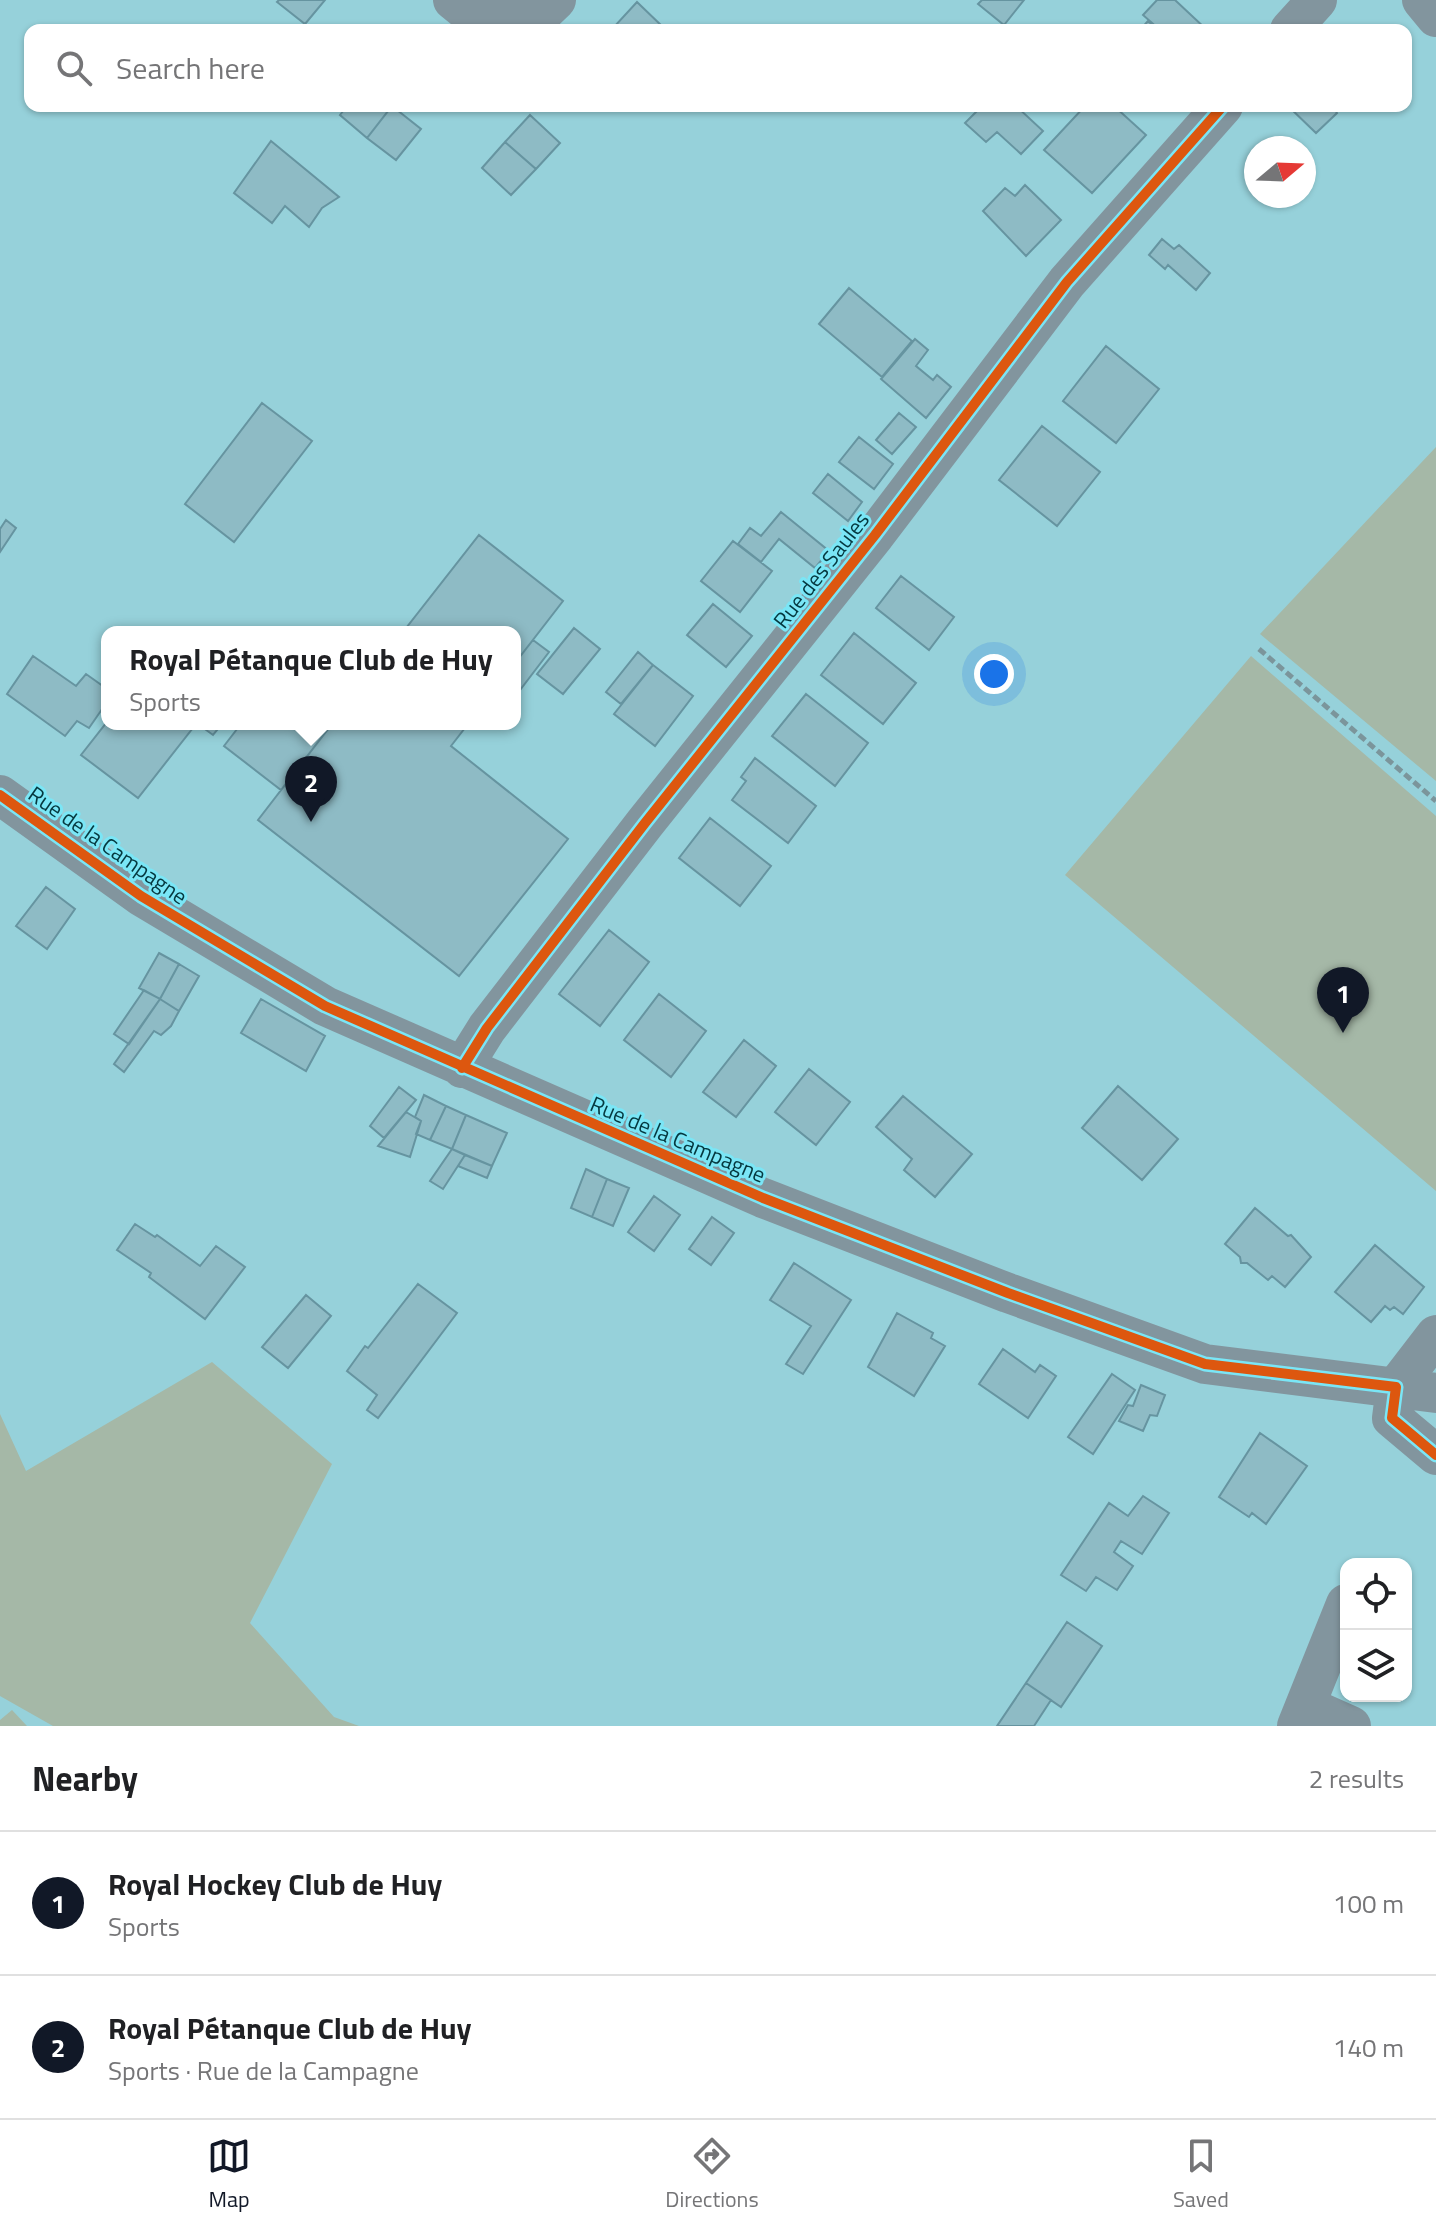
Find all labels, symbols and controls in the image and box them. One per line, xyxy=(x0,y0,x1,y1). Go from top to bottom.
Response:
search box xyxy=(24,24,1412,112)
text: Search here xyxy=(116,45,265,91)
icon: search xyxy=(52,46,96,90)
north arrow xyxy=(1244,136,1316,208)
street label: Rue des Saules xyxy=(765,504,877,636)
popup xyxy=(101,626,521,730)
text: Royal Pétanque Club de Huy xyxy=(129,636,493,682)
your location xyxy=(974,654,1014,694)
text: Sports xyxy=(129,682,201,721)
pin: 2 xyxy=(285,756,337,822)
street label: Rue de la Campagne xyxy=(21,777,195,913)
pin: 1 xyxy=(1317,967,1369,1033)
street label: Rue de la Campagne xyxy=(585,1087,771,1191)
map controls xyxy=(1340,1558,1412,1702)
button: locate xyxy=(1340,1558,1412,1630)
button: layers xyxy=(1340,1630,1412,1702)
text: Nearby xyxy=(32,1752,138,1804)
text: 2 results xyxy=(1309,1759,1404,1798)
text: Royal Hockey Club de Huy xyxy=(108,1861,442,1907)
text: 1 xyxy=(51,1884,65,1923)
text: 100 m xyxy=(1333,1884,1404,1923)
text: Sports xyxy=(108,1907,180,1946)
text: Royal Pétanque Club de Huy xyxy=(108,2005,472,2051)
text: 2 xyxy=(51,2028,65,2067)
text: 140 m xyxy=(1333,2028,1404,2067)
text: Sports · Rue de la Campagne xyxy=(108,2051,419,2090)
tab: Map xyxy=(207,2134,251,2216)
tab: Directions xyxy=(665,2134,759,2216)
tab: Saved xyxy=(1173,2134,1229,2216)

